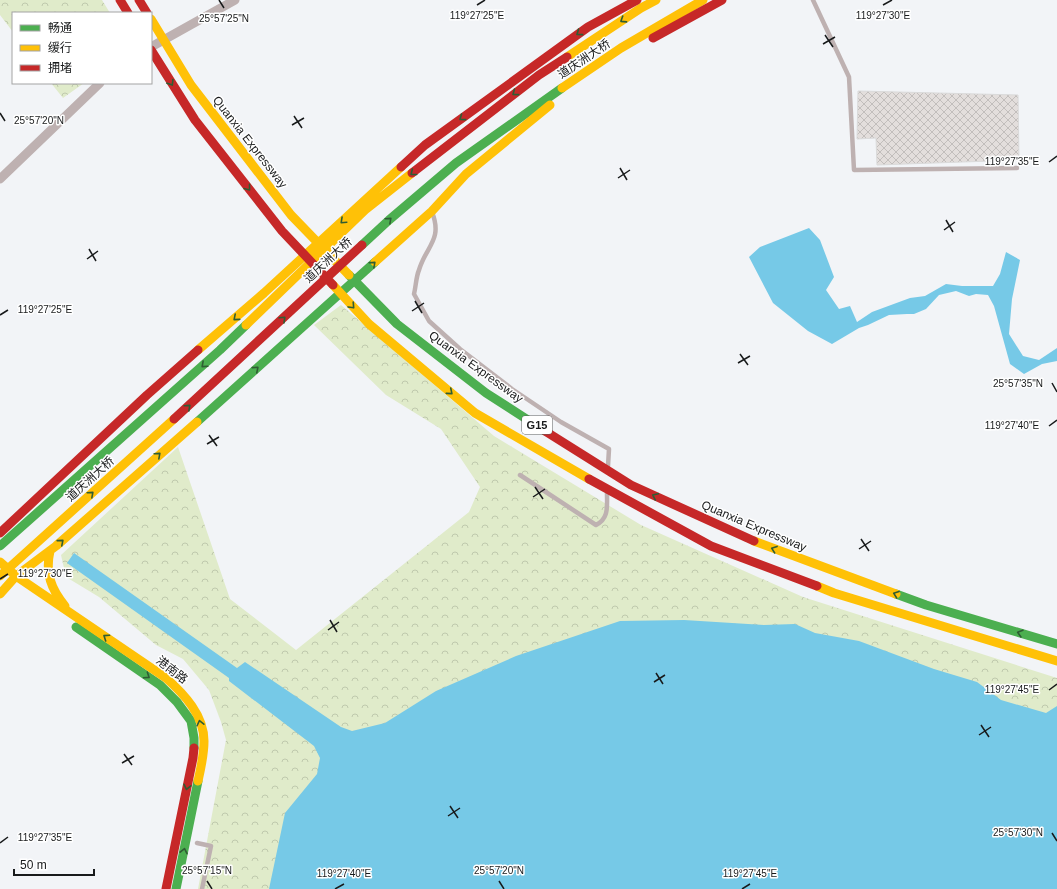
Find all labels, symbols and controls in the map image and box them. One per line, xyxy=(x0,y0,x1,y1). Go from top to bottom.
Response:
text: 119°27'25"E xyxy=(450,10,504,21)
text: 119°27'30"E xyxy=(856,10,910,21)
legend xyxy=(12,12,152,84)
text: 25°57'25"N xyxy=(199,13,249,24)
one-way arrow xyxy=(620,15,627,23)
text: 畅通 xyxy=(48,21,72,35)
one-way arrow xyxy=(576,29,583,36)
street label: 道庆洲大桥 xyxy=(555,36,613,82)
text: 缓行 xyxy=(48,41,72,55)
text: 拥堵 xyxy=(48,61,72,75)
one-way arrow xyxy=(167,79,174,86)
one-way arrow xyxy=(513,88,520,95)
street label: Quanxia Expressway xyxy=(210,93,290,191)
one-way arrow xyxy=(459,113,466,121)
text: 25°57'20"N xyxy=(14,115,64,126)
text: 119°27'35"E xyxy=(985,156,1039,167)
one-way arrow xyxy=(410,168,417,175)
one-way arrow xyxy=(243,183,250,190)
one-way arrow xyxy=(340,216,347,223)
one-way arrow xyxy=(384,218,391,225)
street label: 道庆洲大桥 xyxy=(301,234,355,286)
one-way arrow xyxy=(369,261,376,268)
one-way arrow xyxy=(348,301,355,309)
text: 119°27'25"E xyxy=(18,304,72,315)
one-way arrow xyxy=(233,313,241,320)
one-way arrow xyxy=(279,316,286,323)
street label: Quanxia Expressway xyxy=(426,328,526,406)
one-way arrow xyxy=(201,360,209,367)
one-way arrow xyxy=(251,367,258,374)
text: 25°57'35"N xyxy=(993,378,1043,389)
one-way arrow xyxy=(445,387,453,394)
one-way arrow xyxy=(183,404,191,411)
road number: G15 xyxy=(522,416,552,434)
text: 119°27'40"E xyxy=(985,420,1039,431)
one-way arrow xyxy=(154,453,161,460)
street label: 道庆洲大桥 xyxy=(63,454,117,504)
one-way arrow xyxy=(86,491,94,498)
one-way arrow xyxy=(652,493,659,501)
street label: Quanxia Expressway xyxy=(699,498,809,554)
one-way arrow xyxy=(57,539,64,546)
one-way arrow xyxy=(770,545,777,553)
text: 119°27'30"E xyxy=(18,568,72,579)
one-way arrow xyxy=(892,591,899,599)
one-way arrow xyxy=(1016,629,1023,638)
one-way arrow xyxy=(103,634,110,642)
street label: 港南路 xyxy=(154,653,190,687)
one-way arrow xyxy=(143,671,150,679)
text: 119°27'45"E xyxy=(985,684,1039,695)
one-way arrow xyxy=(196,720,204,726)
one-way arrow xyxy=(183,783,191,790)
text: 25°57'30"N xyxy=(993,827,1043,838)
text: 119°27'35"E xyxy=(18,832,72,843)
one-way arrow xyxy=(179,848,187,854)
scale bar xyxy=(14,851,94,877)
text: 50 m xyxy=(20,858,47,872)
text: 25°57'15"N xyxy=(182,865,232,876)
text: 25°57'20"N xyxy=(474,865,524,876)
text: 119°27'40"E xyxy=(317,868,371,879)
text: 119°27'45"E xyxy=(723,868,777,879)

